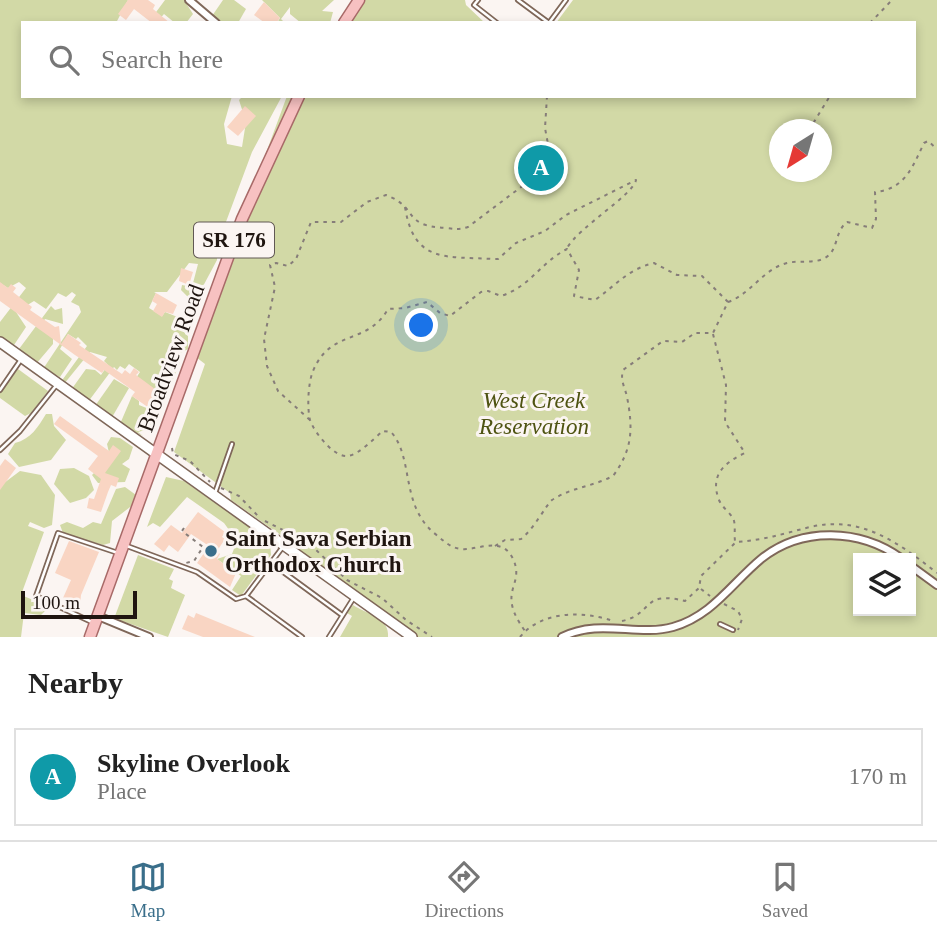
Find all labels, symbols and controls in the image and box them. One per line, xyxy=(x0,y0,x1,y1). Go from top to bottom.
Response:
search box xyxy=(21,21,916,98)
icon: search xyxy=(45,41,83,79)
text: Search here xyxy=(101,45,223,74)
north arrow xyxy=(769,119,832,182)
pin: A xyxy=(518,142,564,194)
road number: SR 176 xyxy=(194,222,274,258)
street label: Broadview Road xyxy=(133,280,209,435)
your location xyxy=(404,308,438,342)
park label: West Creek Reservation xyxy=(478,388,589,439)
place label: Saint Sava Serbian Orthodox Church xyxy=(225,526,412,577)
marker: Saint Sava Serbian Orthodox Church xyxy=(203,543,219,559)
map controls xyxy=(853,553,916,616)
button: layers xyxy=(853,553,916,616)
scale bar xyxy=(21,588,136,620)
text: 100 m xyxy=(32,592,80,613)
text: Nearby xyxy=(28,666,123,699)
text: Skyline Overlook xyxy=(97,749,290,778)
text: A xyxy=(45,764,61,789)
text: 170 m xyxy=(849,764,907,789)
text: Place xyxy=(97,779,147,804)
tab: Map xyxy=(129,858,167,922)
tab: Directions xyxy=(425,858,504,922)
tab: Saved xyxy=(762,858,808,922)

